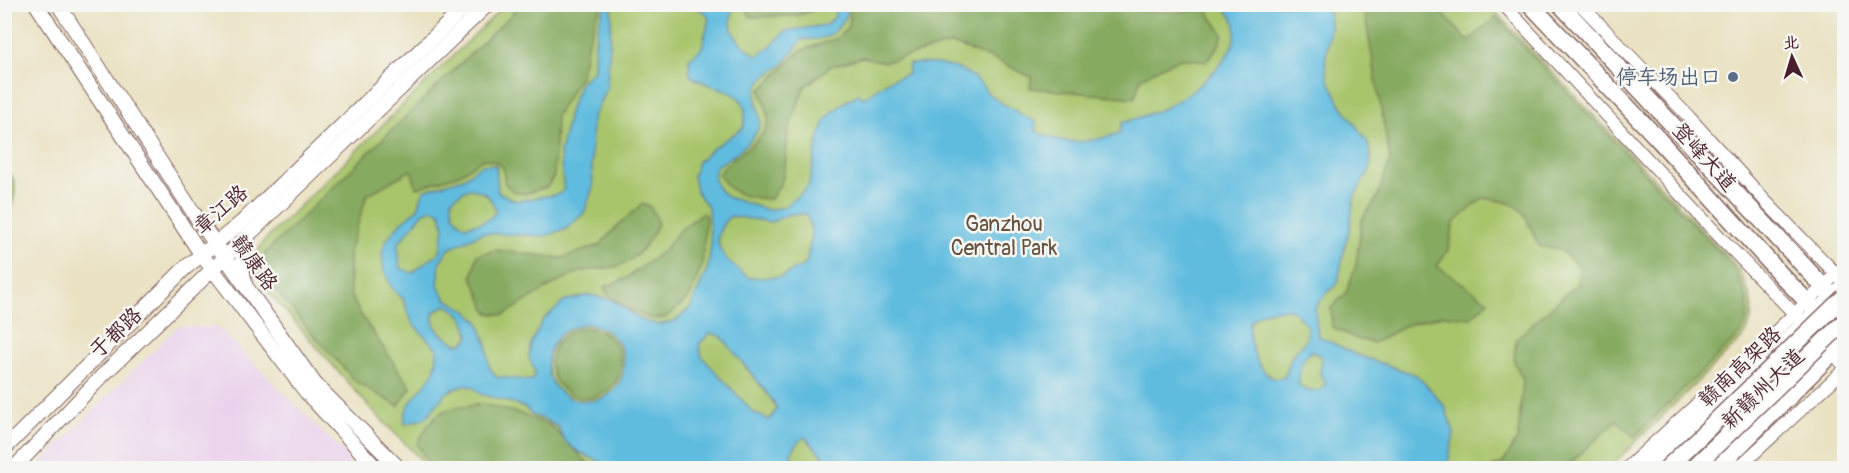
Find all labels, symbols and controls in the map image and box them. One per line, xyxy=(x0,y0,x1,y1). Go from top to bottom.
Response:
north arrow xyxy=(1762,27,1822,87)
text: 北 xyxy=(1782,32,1800,54)
place label: 停车场出口 xyxy=(1616,64,1721,91)
marker: 停车场出口 xyxy=(1726,70,1740,84)
street label: 登峰大道 xyxy=(1666,117,1742,197)
street label: 章江路 xyxy=(188,179,254,241)
park label: Ganzhou Central Park xyxy=(951,211,1058,262)
street label: 赣康路 xyxy=(225,230,283,296)
street label: 于都路 xyxy=(84,301,148,365)
street label: 赣南高架路 xyxy=(1693,321,1787,413)
street label: 新赣州大道 xyxy=(1716,343,1810,435)

